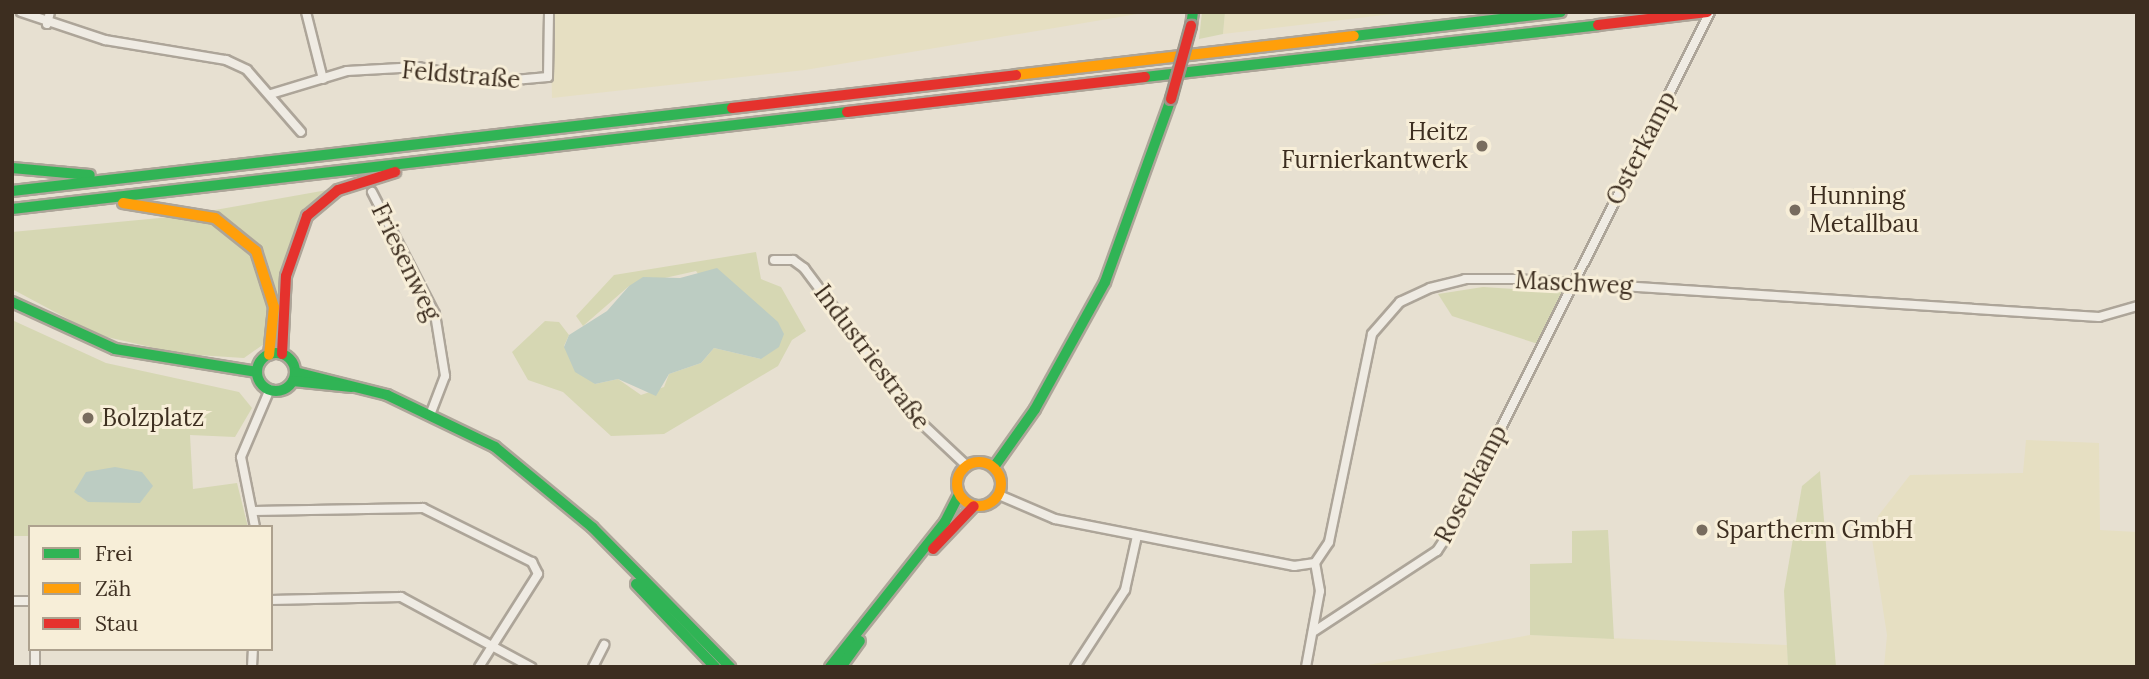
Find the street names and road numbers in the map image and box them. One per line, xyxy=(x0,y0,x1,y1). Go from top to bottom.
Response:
street label: Feldstraße xyxy=(400,55,522,95)
street label: Osterkamp xyxy=(1600,86,1682,210)
street label: Friesenweg xyxy=(365,199,447,325)
street label: Maschweg xyxy=(1514,266,1634,300)
street label: Industriestraße xyxy=(808,279,936,435)
street label: Rosenkamp xyxy=(1429,420,1513,548)

